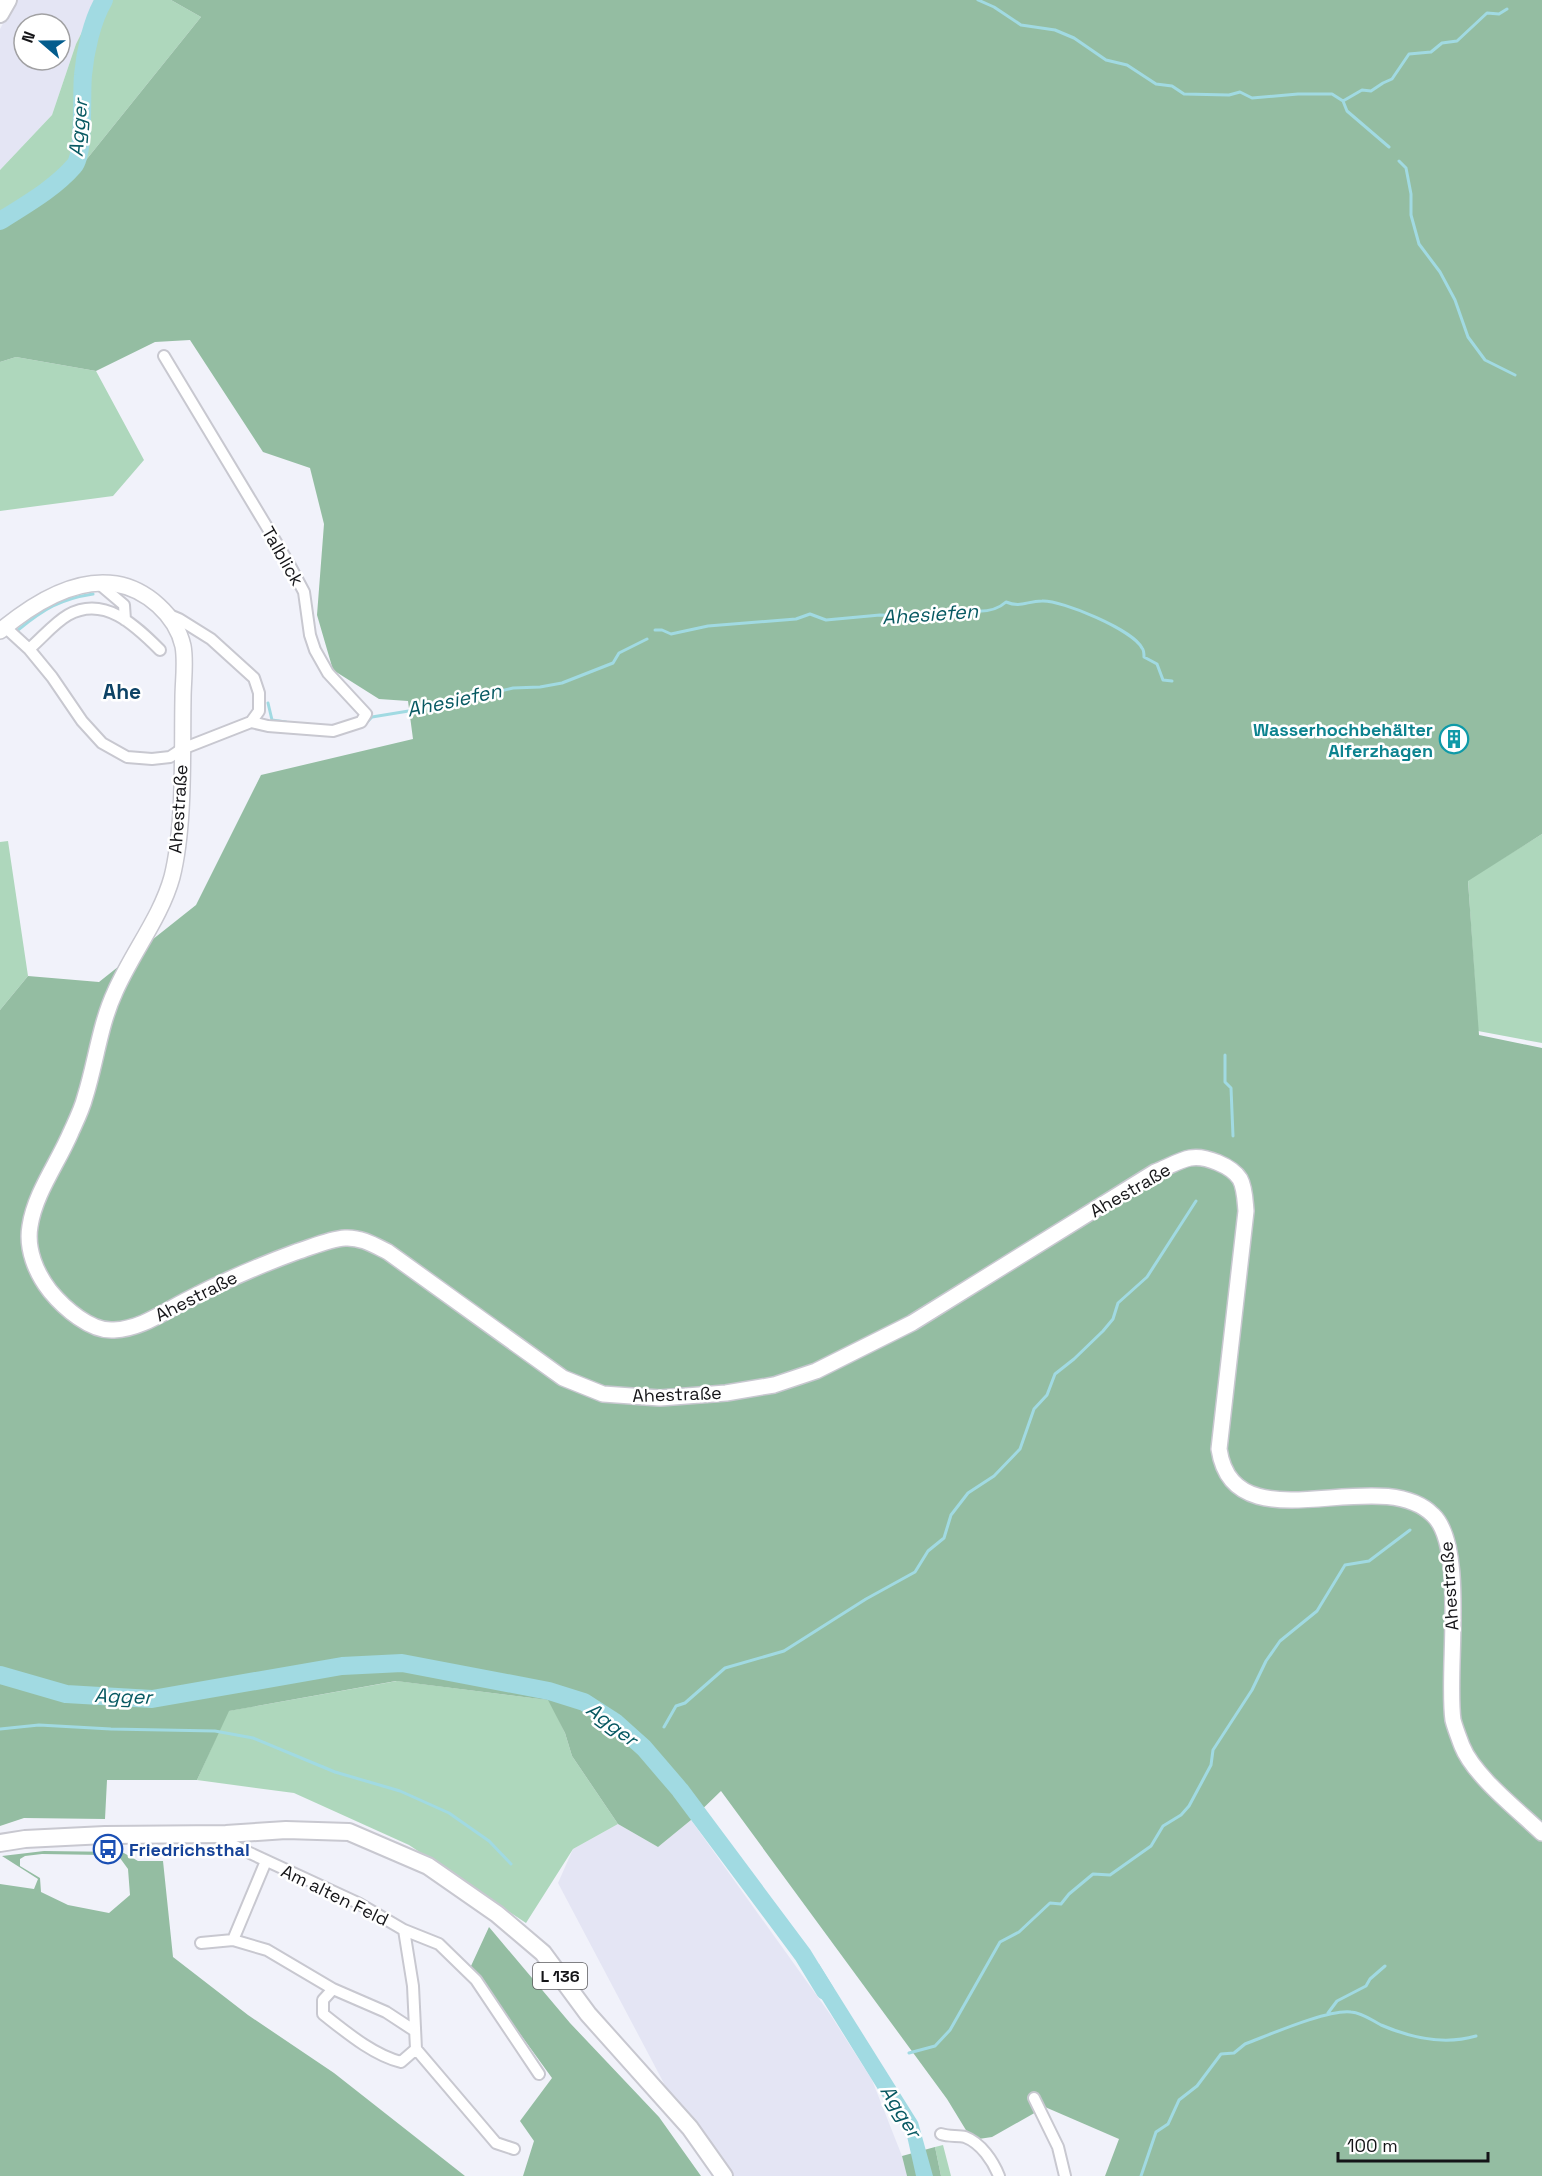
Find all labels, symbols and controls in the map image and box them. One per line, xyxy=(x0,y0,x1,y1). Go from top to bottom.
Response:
north arrow xyxy=(12,12,72,72)
text: N xyxy=(17,28,40,46)
water label: Agger xyxy=(63,96,94,158)
street label: Talblick xyxy=(257,522,309,590)
water label: Ahesiefen xyxy=(881,598,980,630)
water label: Ahesiefen xyxy=(404,677,504,723)
district label: Ahe xyxy=(103,678,141,705)
place label: Wasserhochbehälter Alferzhagen xyxy=(1253,718,1433,762)
building icon: Wasserhochbehälter Alferzhagen xyxy=(1438,723,1470,755)
street label: Ahestraße xyxy=(163,764,193,854)
street label: Ahestraße xyxy=(1086,1158,1174,1222)
street label: Ahestraße xyxy=(151,1265,241,1327)
street label: Ahestraße xyxy=(632,1381,722,1407)
street label: Ahestraße xyxy=(1434,1541,1464,1631)
water label: Agger xyxy=(94,1682,155,1710)
water label: Agger xyxy=(581,1696,645,1753)
bus stop icon: Friedrichsthal xyxy=(92,1833,124,1865)
place label: Friedrichsthal xyxy=(129,1838,250,1861)
street label: Am alten Feld xyxy=(277,1859,393,1931)
road number: L 136 xyxy=(533,1963,587,1989)
water label: Agger xyxy=(875,2080,929,2144)
scale bar xyxy=(1338,2125,1488,2163)
text: 100 m xyxy=(1347,2134,1398,2157)

